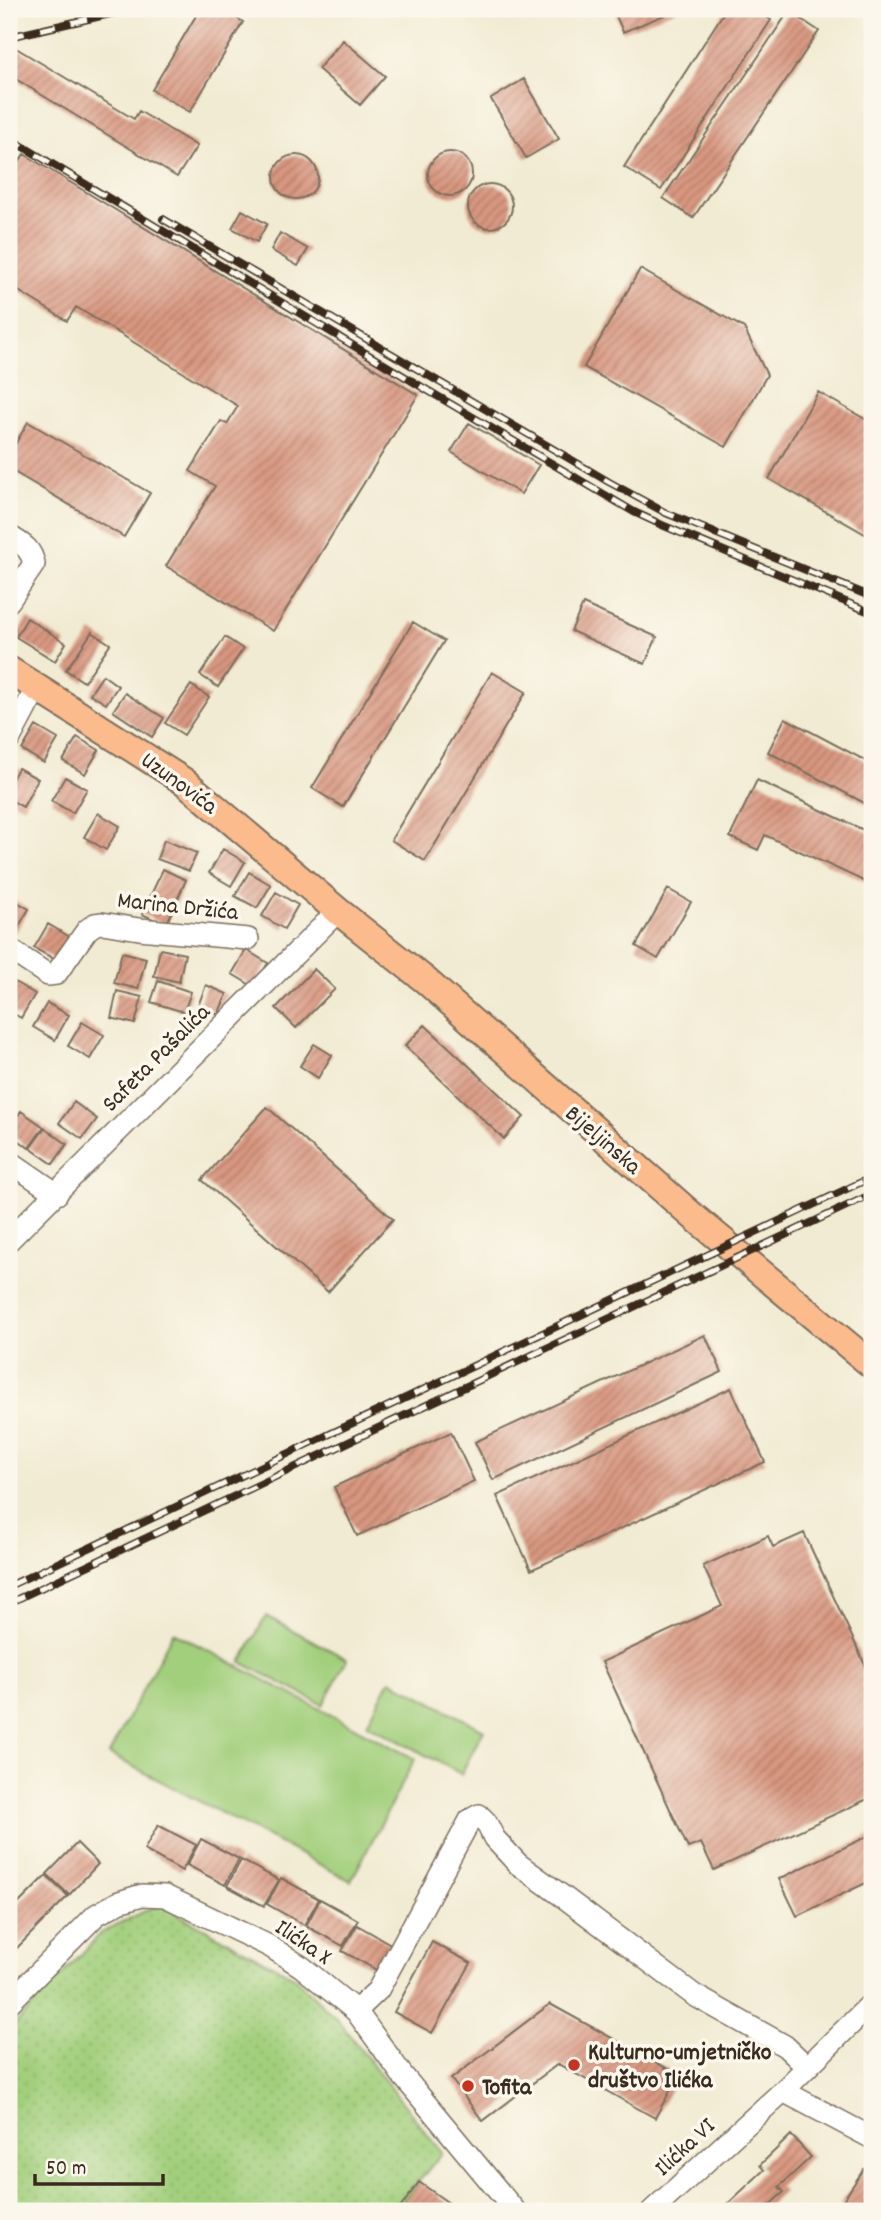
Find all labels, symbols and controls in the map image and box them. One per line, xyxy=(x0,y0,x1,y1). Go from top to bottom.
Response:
street label: Uzunovića xyxy=(133,745,224,825)
street label: Marina Držića xyxy=(116,885,241,931)
street label: Safeta Pašalića xyxy=(95,997,220,1121)
street label: Bijeljinska xyxy=(556,1098,648,1185)
street label: Ilićka X xyxy=(267,1912,338,1975)
place label: Kulturno-umjetničko društvo Ilićka xyxy=(588,2037,772,2099)
marker: Kulturno-umjetničko društvo Ilićka xyxy=(566,2057,582,2073)
place label: Tofita xyxy=(482,2072,532,2106)
marker: Tofita xyxy=(460,2078,476,2094)
street label: Ilićka VI xyxy=(648,2111,725,2185)
scale bar xyxy=(35,2143,163,2187)
text: 50 m xyxy=(46,2155,86,2185)

